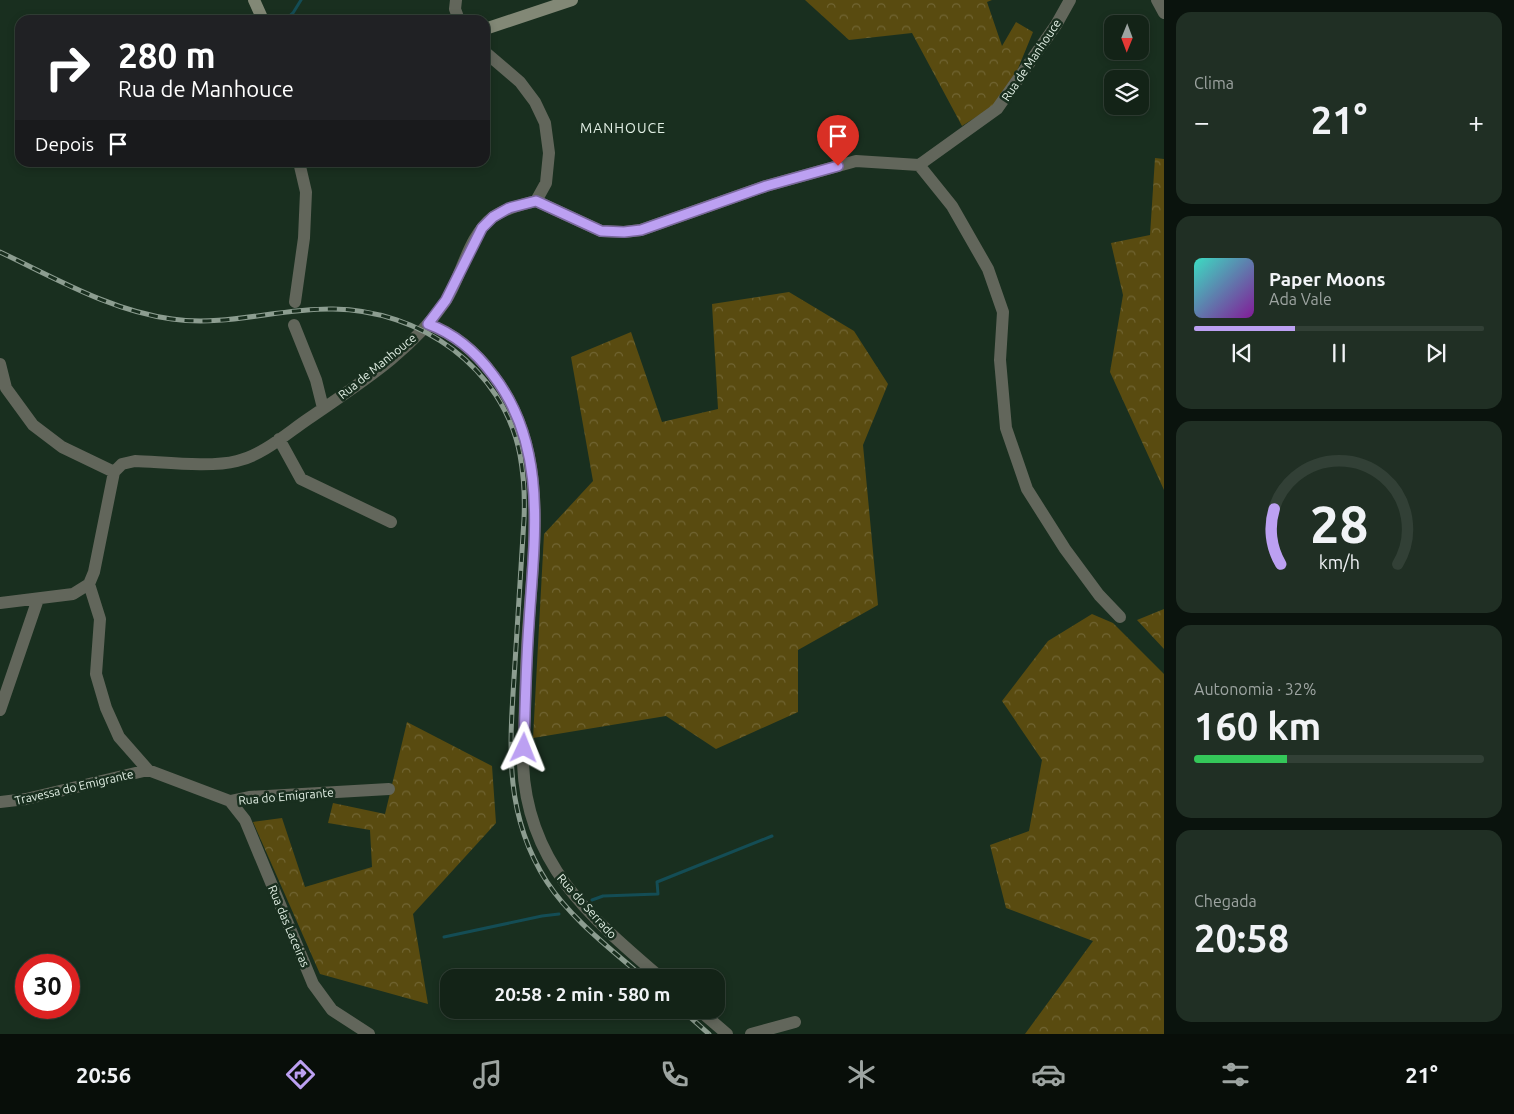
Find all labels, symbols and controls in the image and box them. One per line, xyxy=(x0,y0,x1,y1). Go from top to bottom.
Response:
north arrow xyxy=(1104,15,1149,60)
map controls xyxy=(1104,15,1149,115)
street label: Rua de Manhouce xyxy=(999,17,1063,103)
icon: right xyxy=(35,35,100,100)
text: 280 m xyxy=(118,35,216,75)
button: layers xyxy=(1104,70,1149,115)
text: Clima xyxy=(1194,74,1234,92)
text: Rua de Manhouce xyxy=(118,76,294,101)
text: 21° xyxy=(1311,99,1367,141)
text: − xyxy=(1194,106,1210,137)
text: + xyxy=(1468,106,1484,137)
pin xyxy=(817,115,859,166)
district label: MANHOUCE xyxy=(580,120,666,136)
icon: arrive xyxy=(824,122,852,150)
icon: arrive xyxy=(104,130,132,158)
text: Depois xyxy=(35,133,94,155)
text: Paper Moons xyxy=(1269,268,1386,290)
text: Ada Vale xyxy=(1269,290,1332,308)
street label: Rua de Manhouce xyxy=(336,331,418,401)
icon: previous xyxy=(1228,339,1256,367)
icon: pause xyxy=(1325,339,1353,367)
icon: next xyxy=(1422,339,1450,367)
text: 28 xyxy=(1310,495,1368,553)
text: km/h xyxy=(1318,552,1360,572)
text: Autonomia · 32% xyxy=(1194,680,1316,698)
text: 160 km xyxy=(1194,705,1321,747)
position arrow xyxy=(497,721,549,773)
street label: Travessa do Emigrante xyxy=(13,767,135,807)
street label: Rua do Emigrante xyxy=(238,785,334,807)
street label: Rua do Serrado xyxy=(555,871,619,941)
street label: Rua das Laceiras xyxy=(266,883,312,969)
text: Chegada xyxy=(1194,892,1257,910)
text: 20:58 xyxy=(1194,917,1289,959)
speed limit sign: 30 xyxy=(15,954,80,1019)
text: 20:58 · 2 min · 580 m xyxy=(495,983,670,1005)
icon: directions xyxy=(283,1057,318,1092)
icon: music xyxy=(470,1057,505,1092)
icon: phone xyxy=(657,1057,692,1092)
icon: climate xyxy=(844,1057,879,1092)
icon: car xyxy=(1031,1057,1066,1092)
icon: filters xyxy=(1218,1057,1253,1092)
text: 20:56 xyxy=(76,1062,131,1087)
text: 21° xyxy=(1405,1062,1438,1087)

